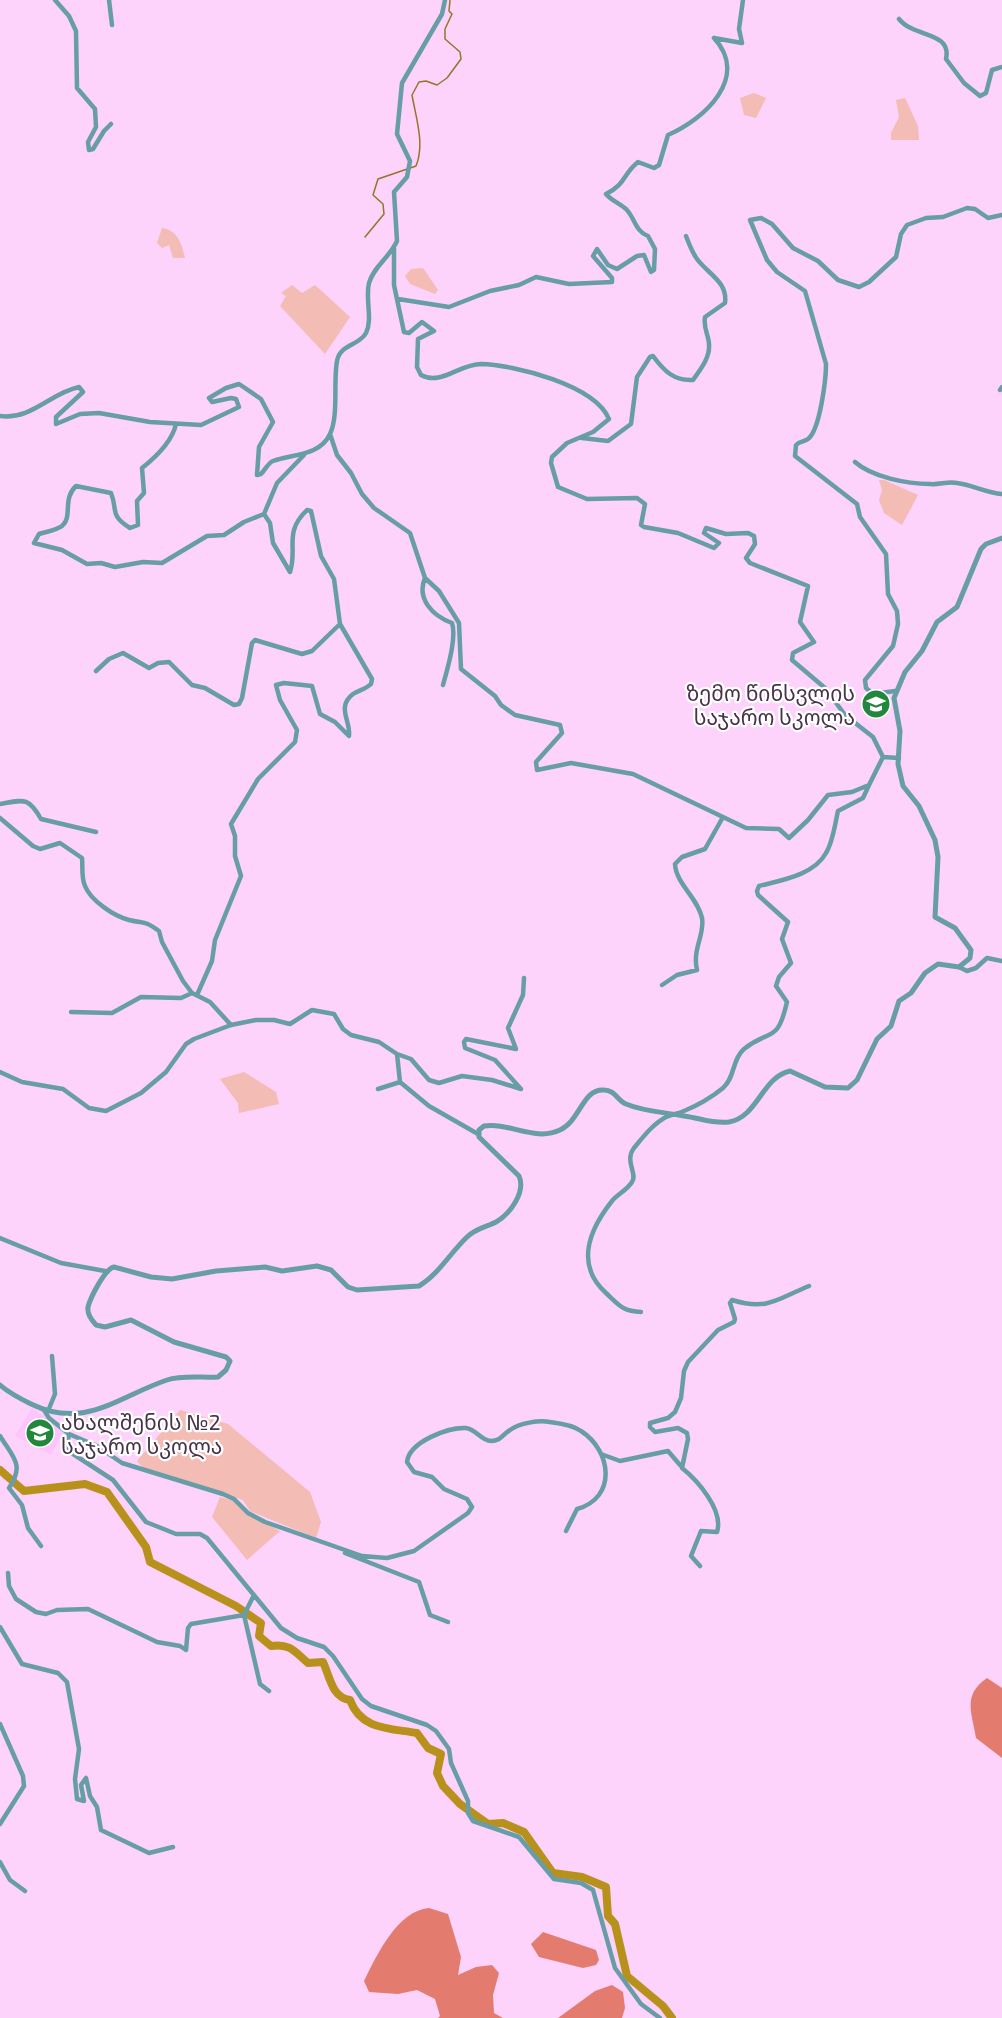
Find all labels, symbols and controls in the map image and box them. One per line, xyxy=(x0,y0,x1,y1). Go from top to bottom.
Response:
place label: ზემო წინსვლის საჯარო სკოლა xyxy=(686,680,855,731)
school or university icon: ზემო წინსვლის საჯარო სკოლა xyxy=(860,688,892,720)
place label: ახალშენის №2 საჯარო სკოლა xyxy=(61,1409,222,1460)
school or university icon: ახალშენის №2 საჯარო სკოლა xyxy=(24,1417,56,1449)

